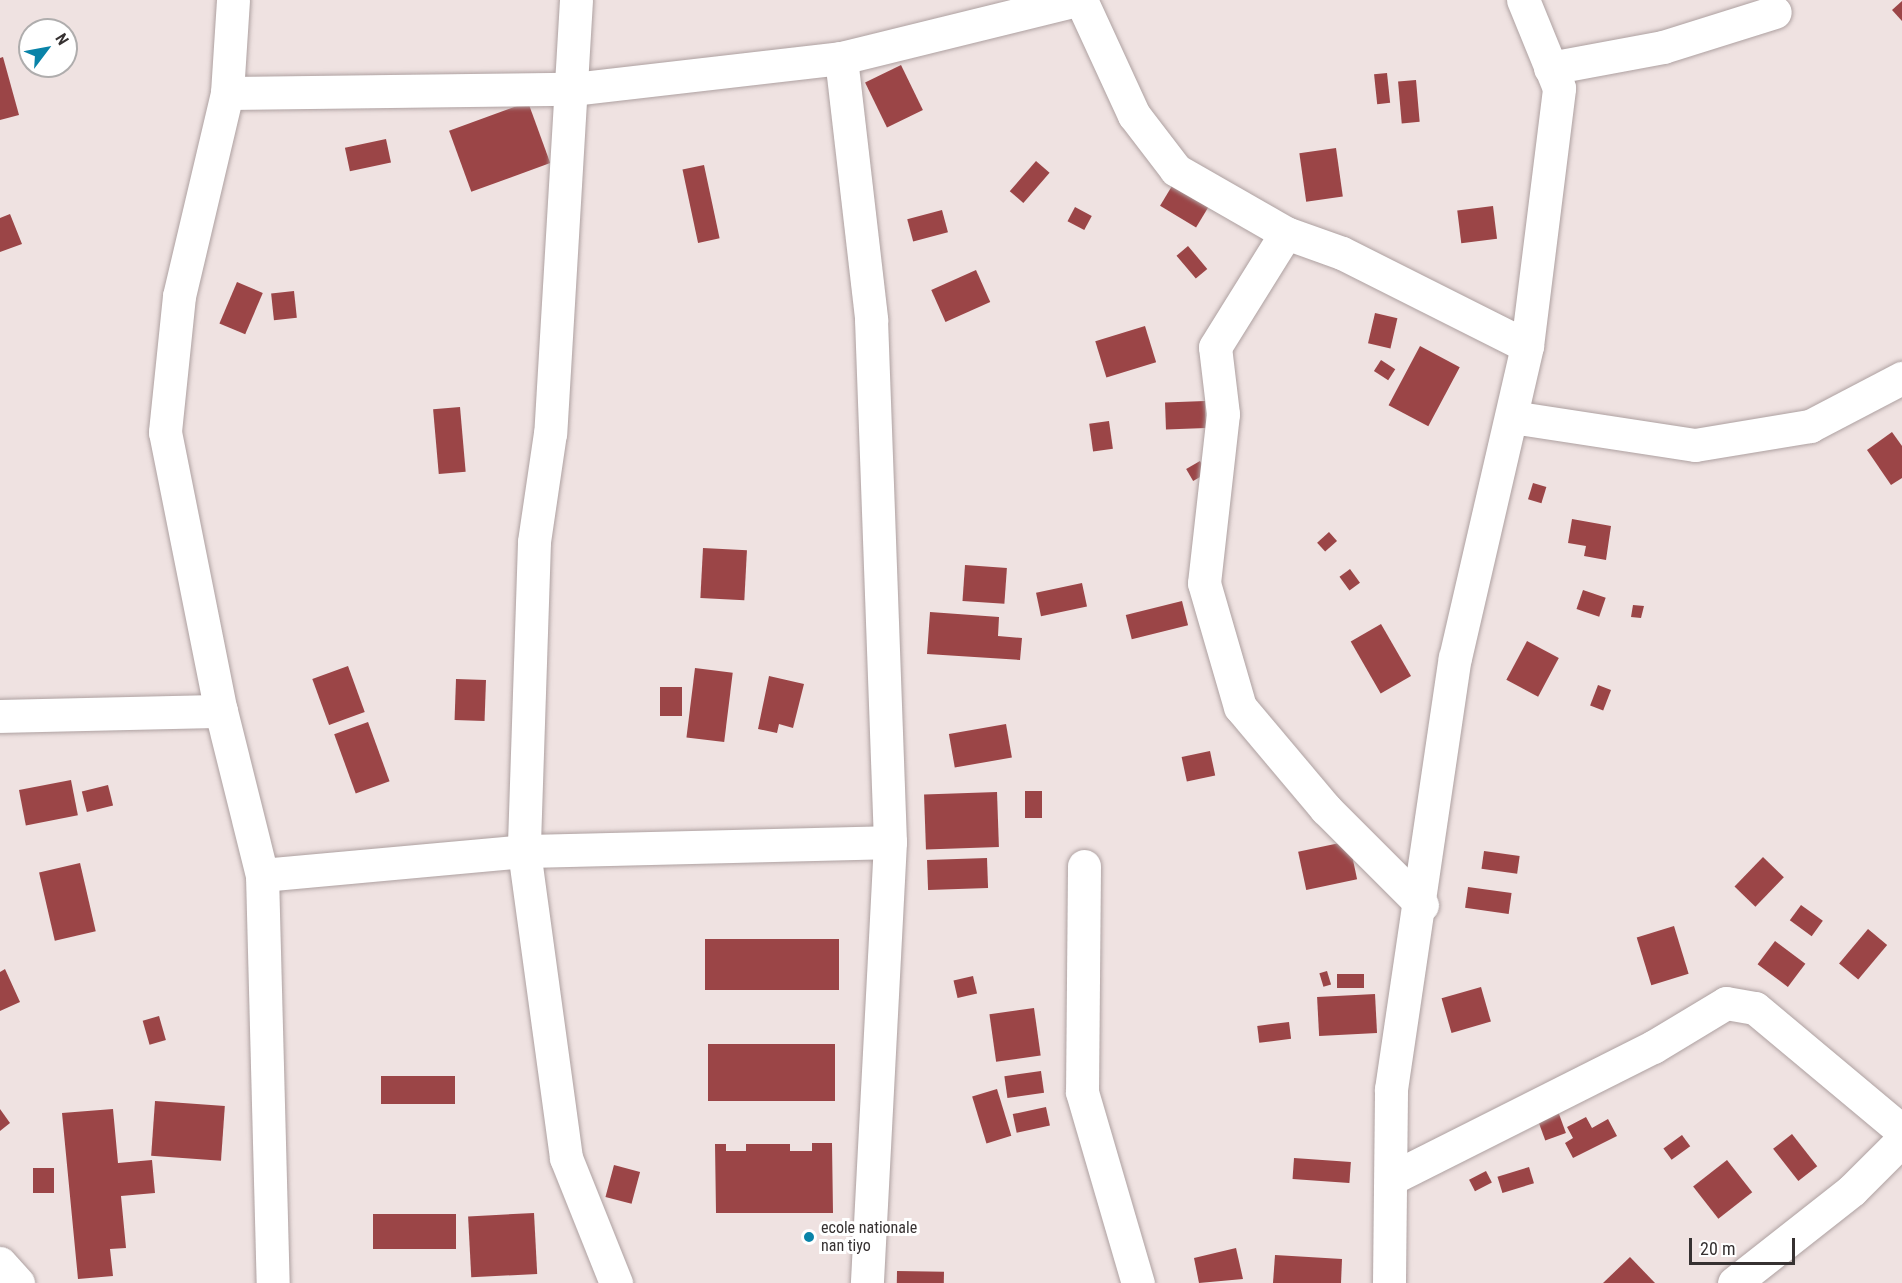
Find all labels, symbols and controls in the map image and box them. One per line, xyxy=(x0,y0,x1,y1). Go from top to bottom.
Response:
north arrow xyxy=(18,18,78,78)
text: N xyxy=(51,30,73,48)
place label: ecole nationale nan tiyo xyxy=(821,1218,917,1256)
scale bar xyxy=(1692,1226,1798,1264)
marker: ecole nationale nan tiyo xyxy=(802,1230,816,1244)
text: 20 m xyxy=(1700,1238,1735,1259)

